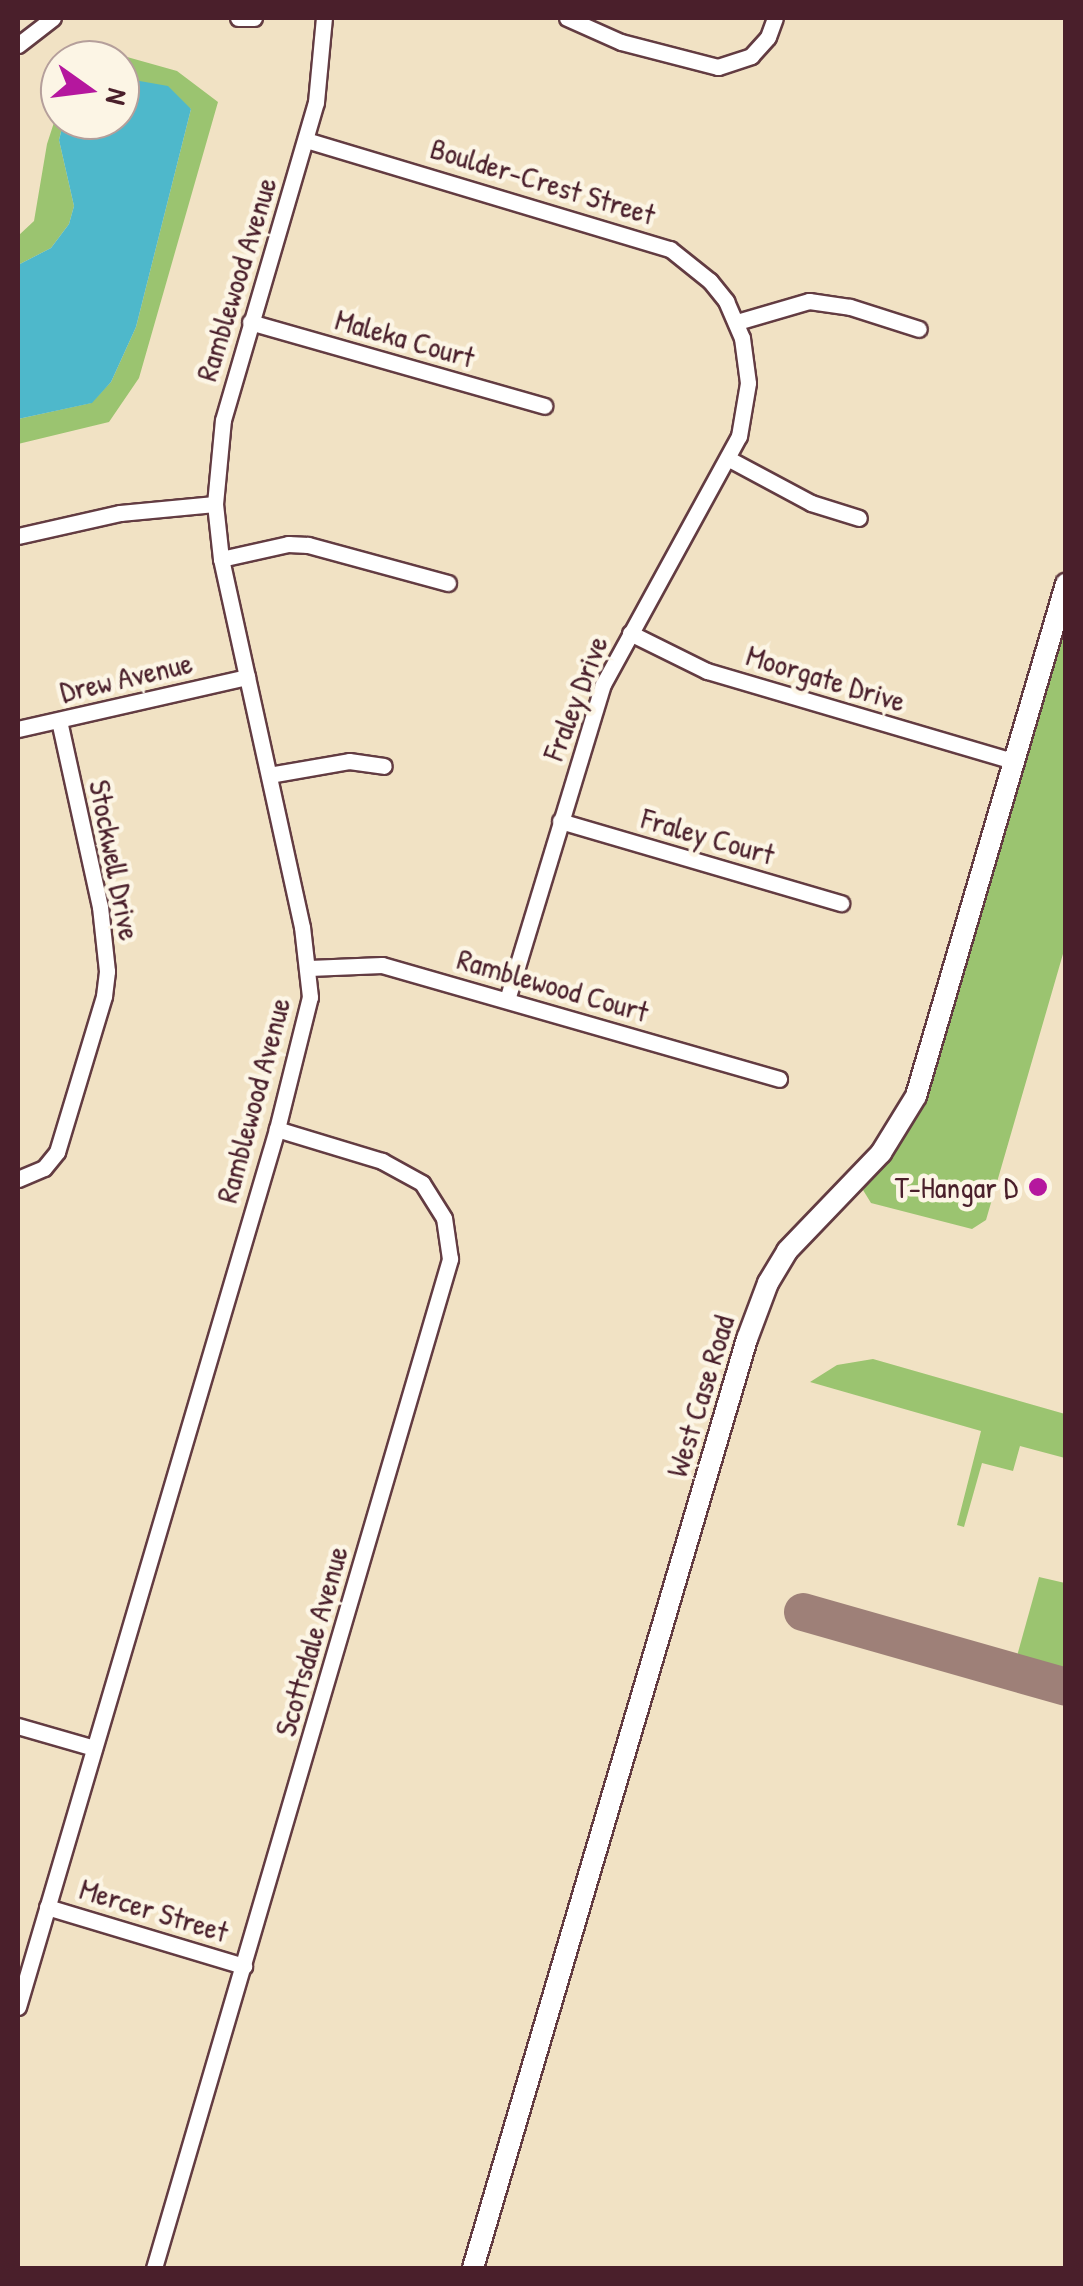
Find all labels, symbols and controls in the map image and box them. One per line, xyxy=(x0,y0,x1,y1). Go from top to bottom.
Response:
north arrow xyxy=(40,40,140,140)
text: N xyxy=(97,85,137,109)
street label: Boulder-Crest Street xyxy=(426,130,660,232)
street label: Ramblewood Avenue xyxy=(188,173,284,385)
street label: Maleka Court xyxy=(331,301,479,375)
street label: Fraley Drive xyxy=(535,631,615,765)
street label: Moorgate Drive xyxy=(742,637,910,719)
street label: Drew Avenue xyxy=(56,644,196,710)
street label: Stockwell Drive xyxy=(82,777,148,943)
street label: Fraley Court xyxy=(637,800,779,872)
street label: Ramblewood Court xyxy=(453,941,653,1029)
street label: Ramblewood Avenue xyxy=(208,994,298,1206)
place label: T-Hangar D xyxy=(895,1169,1018,1205)
marker: T-Hangar D xyxy=(1027,1176,1049,1198)
street label: West Case Road xyxy=(658,1311,742,1481)
street label: Scottsdale Avenue xyxy=(267,1542,355,1740)
street label: Mercer Street xyxy=(75,1870,233,1950)

